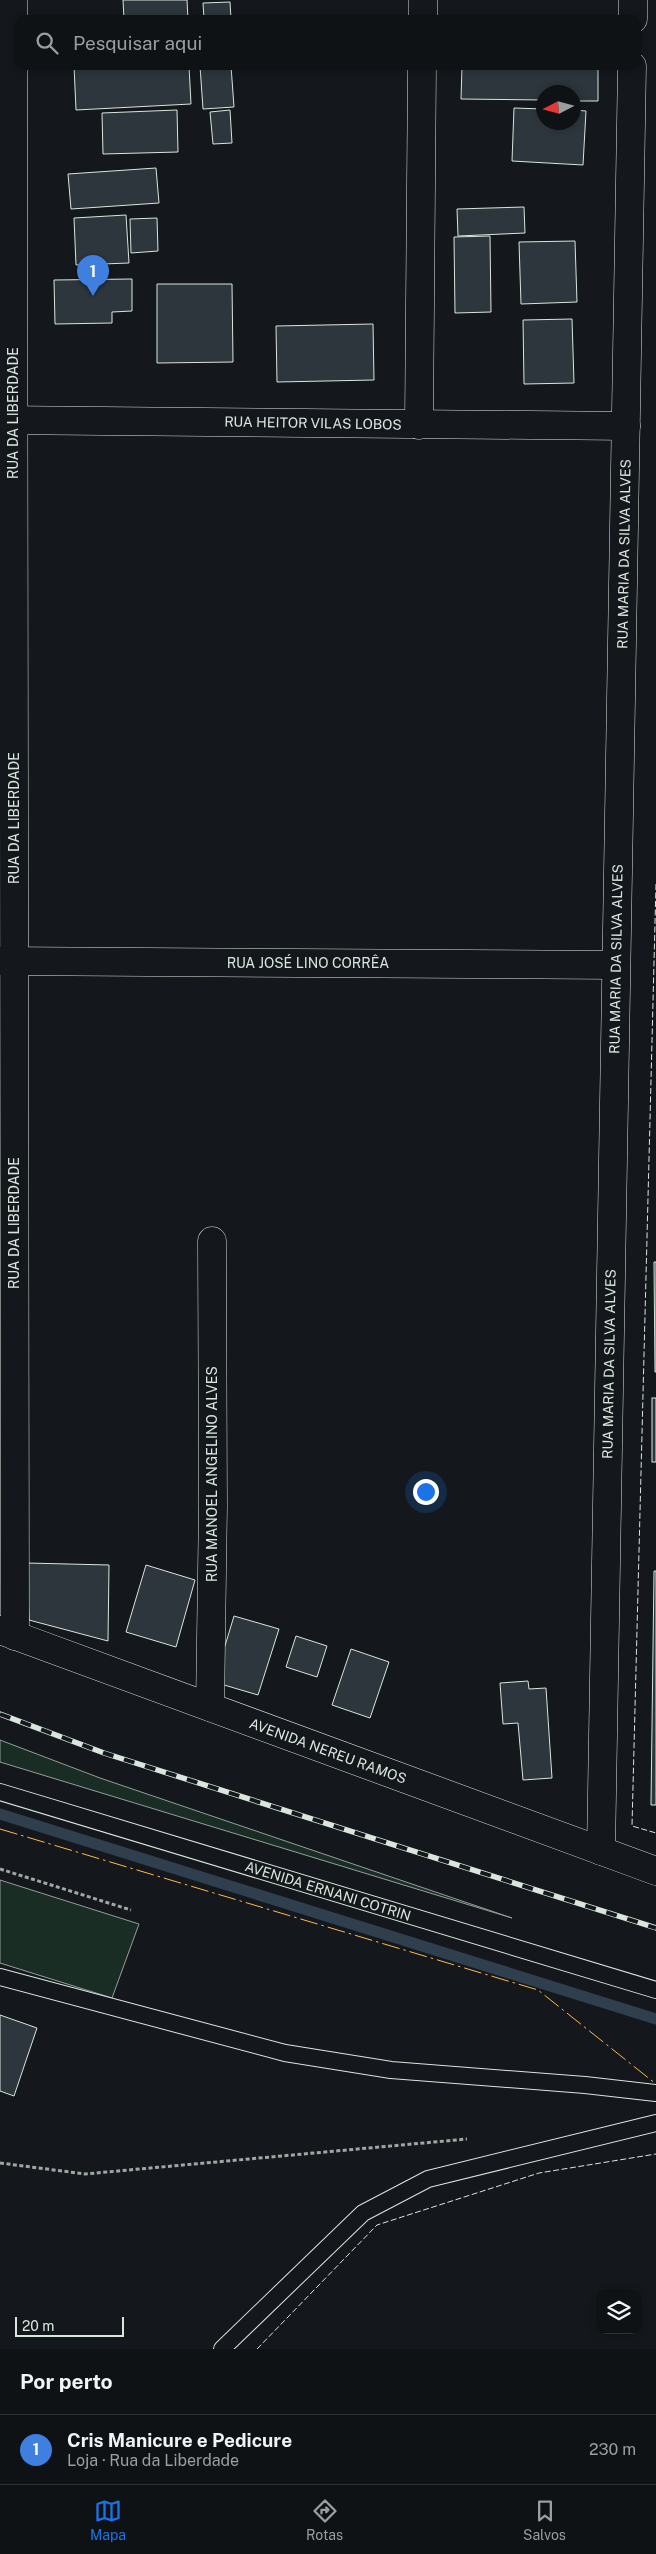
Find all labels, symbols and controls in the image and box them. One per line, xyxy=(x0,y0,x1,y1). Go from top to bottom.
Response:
search box xyxy=(15,15,641,70)
icon: search xyxy=(33,29,61,57)
text: Pesquisar aqui xyxy=(73,32,202,54)
north arrow xyxy=(536,85,581,130)
pin: 1 xyxy=(77,255,109,296)
street label: RUA DA LIBERDADE xyxy=(5,347,21,479)
street label: RUA HEITOR VILAS LOBOS xyxy=(224,413,402,433)
street label: RUA MARIA DA SILVA ALVES xyxy=(614,459,634,649)
street label: RUA DA LIBERDADE xyxy=(6,752,22,884)
street label: RUA MARIA DA SILVA ALVES xyxy=(606,864,626,1054)
street label: RUA JOSÉ LINO CORRÊA xyxy=(227,954,389,971)
street label: RUA DA LIBERDADE xyxy=(6,1157,22,1289)
street label: RUA MARIA DA SILVA ALVES xyxy=(599,1269,619,1459)
street label: RUA MANOEL ANGELINO ALVES xyxy=(204,1366,220,1582)
your location xyxy=(413,1479,439,1505)
street label: AVENIDA NEREU RAMOS xyxy=(247,1715,409,1787)
street label: AVENIDA ERNANI COTRIN xyxy=(243,1858,413,1924)
map controls xyxy=(596,2289,641,2334)
button: layers xyxy=(596,2289,641,2334)
scale bar xyxy=(15,2314,124,2337)
text: 20 m xyxy=(22,2318,54,2334)
text: Por perto xyxy=(20,2369,113,2394)
text: Cris Manicure e Pedicure xyxy=(67,2429,292,2451)
text: 1 xyxy=(33,2440,39,2459)
text: 230 m xyxy=(589,2440,636,2459)
text: Loja · Rua da Liberdade xyxy=(67,2451,239,2470)
tab: Mapa xyxy=(90,2497,126,2543)
tab: Rotas xyxy=(306,2497,343,2543)
tab: Salvos xyxy=(523,2497,566,2543)

